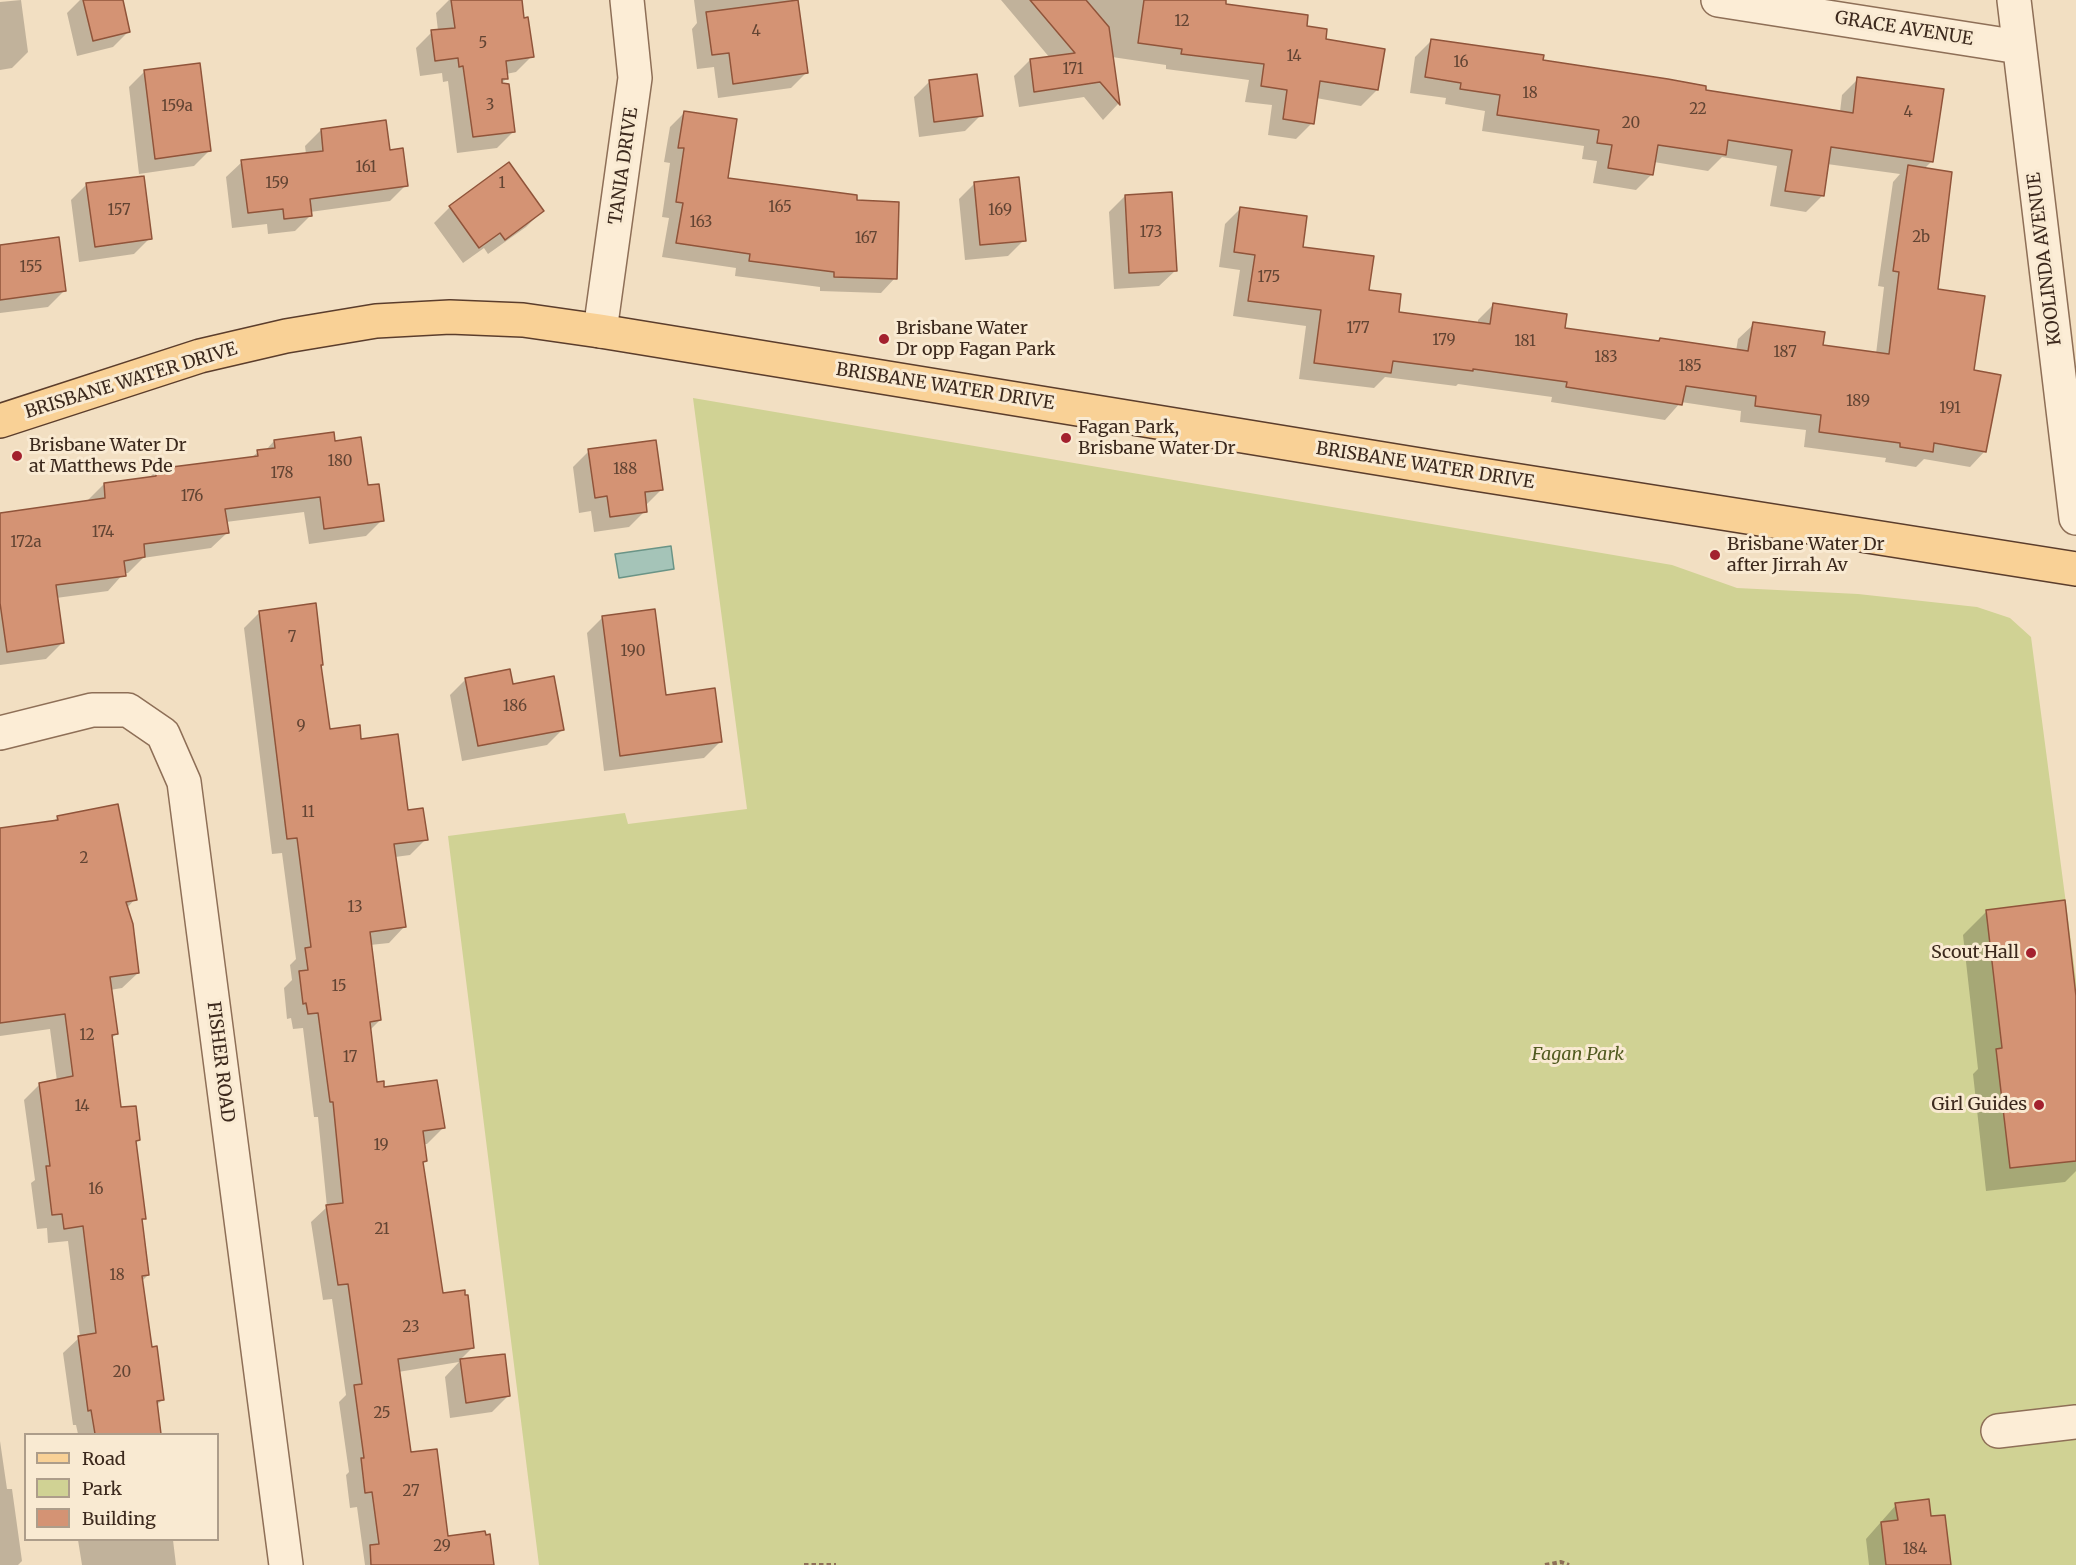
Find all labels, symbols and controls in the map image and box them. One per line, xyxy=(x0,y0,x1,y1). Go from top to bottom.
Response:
street label: GRACE AVENUE xyxy=(1833,7,1975,51)
house number: 12 xyxy=(1174,13,1190,31)
house number: 4 xyxy=(751,23,761,41)
house number: 5 xyxy=(479,35,487,53)
house number: 14 xyxy=(1286,48,1302,66)
house number: 16 xyxy=(1453,54,1469,72)
house number: 171 xyxy=(1063,61,1083,79)
house number: 18 xyxy=(1522,85,1538,103)
house number: 3 xyxy=(486,97,494,115)
house number: 159a xyxy=(161,98,193,116)
house number: 22 xyxy=(1689,101,1707,119)
house number: 4 xyxy=(1903,104,1913,122)
street label: TANIA DRIVE xyxy=(605,106,643,226)
house number: 20 xyxy=(1622,115,1640,133)
house number: 161 xyxy=(355,159,377,177)
street label: KOOLINDA AVENUE xyxy=(2024,171,2066,347)
house number: 159 xyxy=(265,175,289,193)
house number: 1 xyxy=(499,175,505,193)
house number: 165 xyxy=(768,199,792,217)
house number: 157 xyxy=(108,202,130,220)
house number: 169 xyxy=(988,202,1012,220)
house number: 163 xyxy=(690,214,712,232)
house number: 173 xyxy=(1140,224,1162,242)
house number: 2b xyxy=(1912,229,1930,247)
house number: 167 xyxy=(855,230,877,248)
house number: 155 xyxy=(19,259,43,277)
house number: 175 xyxy=(1258,269,1280,287)
place label: Brisbane Water Dr opp Fagan Park xyxy=(896,318,1055,360)
house number: 177 xyxy=(1347,320,1369,338)
marker: Brisbane Water Dr opp Fagan Park xyxy=(877,332,891,346)
house number: 179 xyxy=(1432,332,1456,350)
house number: 181 xyxy=(1514,333,1536,351)
street label: BRISBANE WATER DRIVE xyxy=(22,338,240,424)
house number: 187 xyxy=(1773,344,1797,362)
house number: 183 xyxy=(1594,349,1618,367)
house number: 185 xyxy=(1678,358,1702,376)
street label: BRISBANE WATER DRIVE xyxy=(834,359,1056,415)
house number: 189 xyxy=(1846,393,1870,411)
house number: 191 xyxy=(1939,400,1961,418)
place label: Fagan Park, Brisbane Water Dr xyxy=(1078,417,1236,460)
marker: Fagan Park, Brisbane Water Dr xyxy=(1059,431,1073,445)
place label: Brisbane Water Dr at Matthews Pde xyxy=(29,435,187,478)
street label: BRISBANE WATER DRIVE xyxy=(1314,438,1536,494)
marker: Brisbane Water Dr at Matthews Pde xyxy=(10,449,24,463)
house number: 180 xyxy=(328,453,352,471)
house number: 188 xyxy=(613,461,637,479)
house number: 178 xyxy=(271,465,293,483)
house number: 176 xyxy=(181,488,203,506)
house number: 174 xyxy=(92,524,114,542)
house number: 172a xyxy=(10,534,42,552)
place label: Brisbane Water Dr after Jirrah Av xyxy=(1727,534,1885,576)
marker: Brisbane Water Dr after Jirrah Av xyxy=(1708,548,1722,562)
house number: 7 xyxy=(288,629,296,647)
house number: 190 xyxy=(621,643,645,661)
house number: 186 xyxy=(503,698,527,716)
house number: 9 xyxy=(296,718,306,736)
house number: 11 xyxy=(301,804,315,822)
house number: 2 xyxy=(80,850,88,868)
house number: 13 xyxy=(348,899,362,917)
place label: Scout Hall xyxy=(1931,942,2019,964)
marker: Scout Hall xyxy=(2024,946,2038,960)
house number: 15 xyxy=(331,978,347,996)
street label: FISHER ROAD xyxy=(202,1000,238,1124)
house number: 12 xyxy=(79,1027,95,1045)
park label: Fagan Park xyxy=(1532,1044,1624,1066)
house number: 17 xyxy=(343,1049,357,1067)
place label: Girl Guides xyxy=(1931,1094,2027,1116)
house number: 14 xyxy=(74,1098,90,1116)
marker: Girl Guides xyxy=(2032,1098,2046,1112)
house number: 19 xyxy=(373,1137,389,1155)
house number: 16 xyxy=(88,1181,104,1199)
house number: 21 xyxy=(374,1221,390,1239)
house number: 18 xyxy=(109,1267,125,1285)
house number: 23 xyxy=(403,1319,419,1337)
house number: 20 xyxy=(113,1364,131,1382)
house number: 25 xyxy=(373,1405,391,1423)
legend xyxy=(24,1433,219,1541)
text: Road xyxy=(82,1447,126,1470)
text: Park xyxy=(82,1477,122,1500)
house number: 27 xyxy=(403,1483,419,1501)
text: Building xyxy=(82,1507,156,1530)
house number: 29 xyxy=(433,1538,451,1556)
house number: 184 xyxy=(1903,1541,1927,1559)

